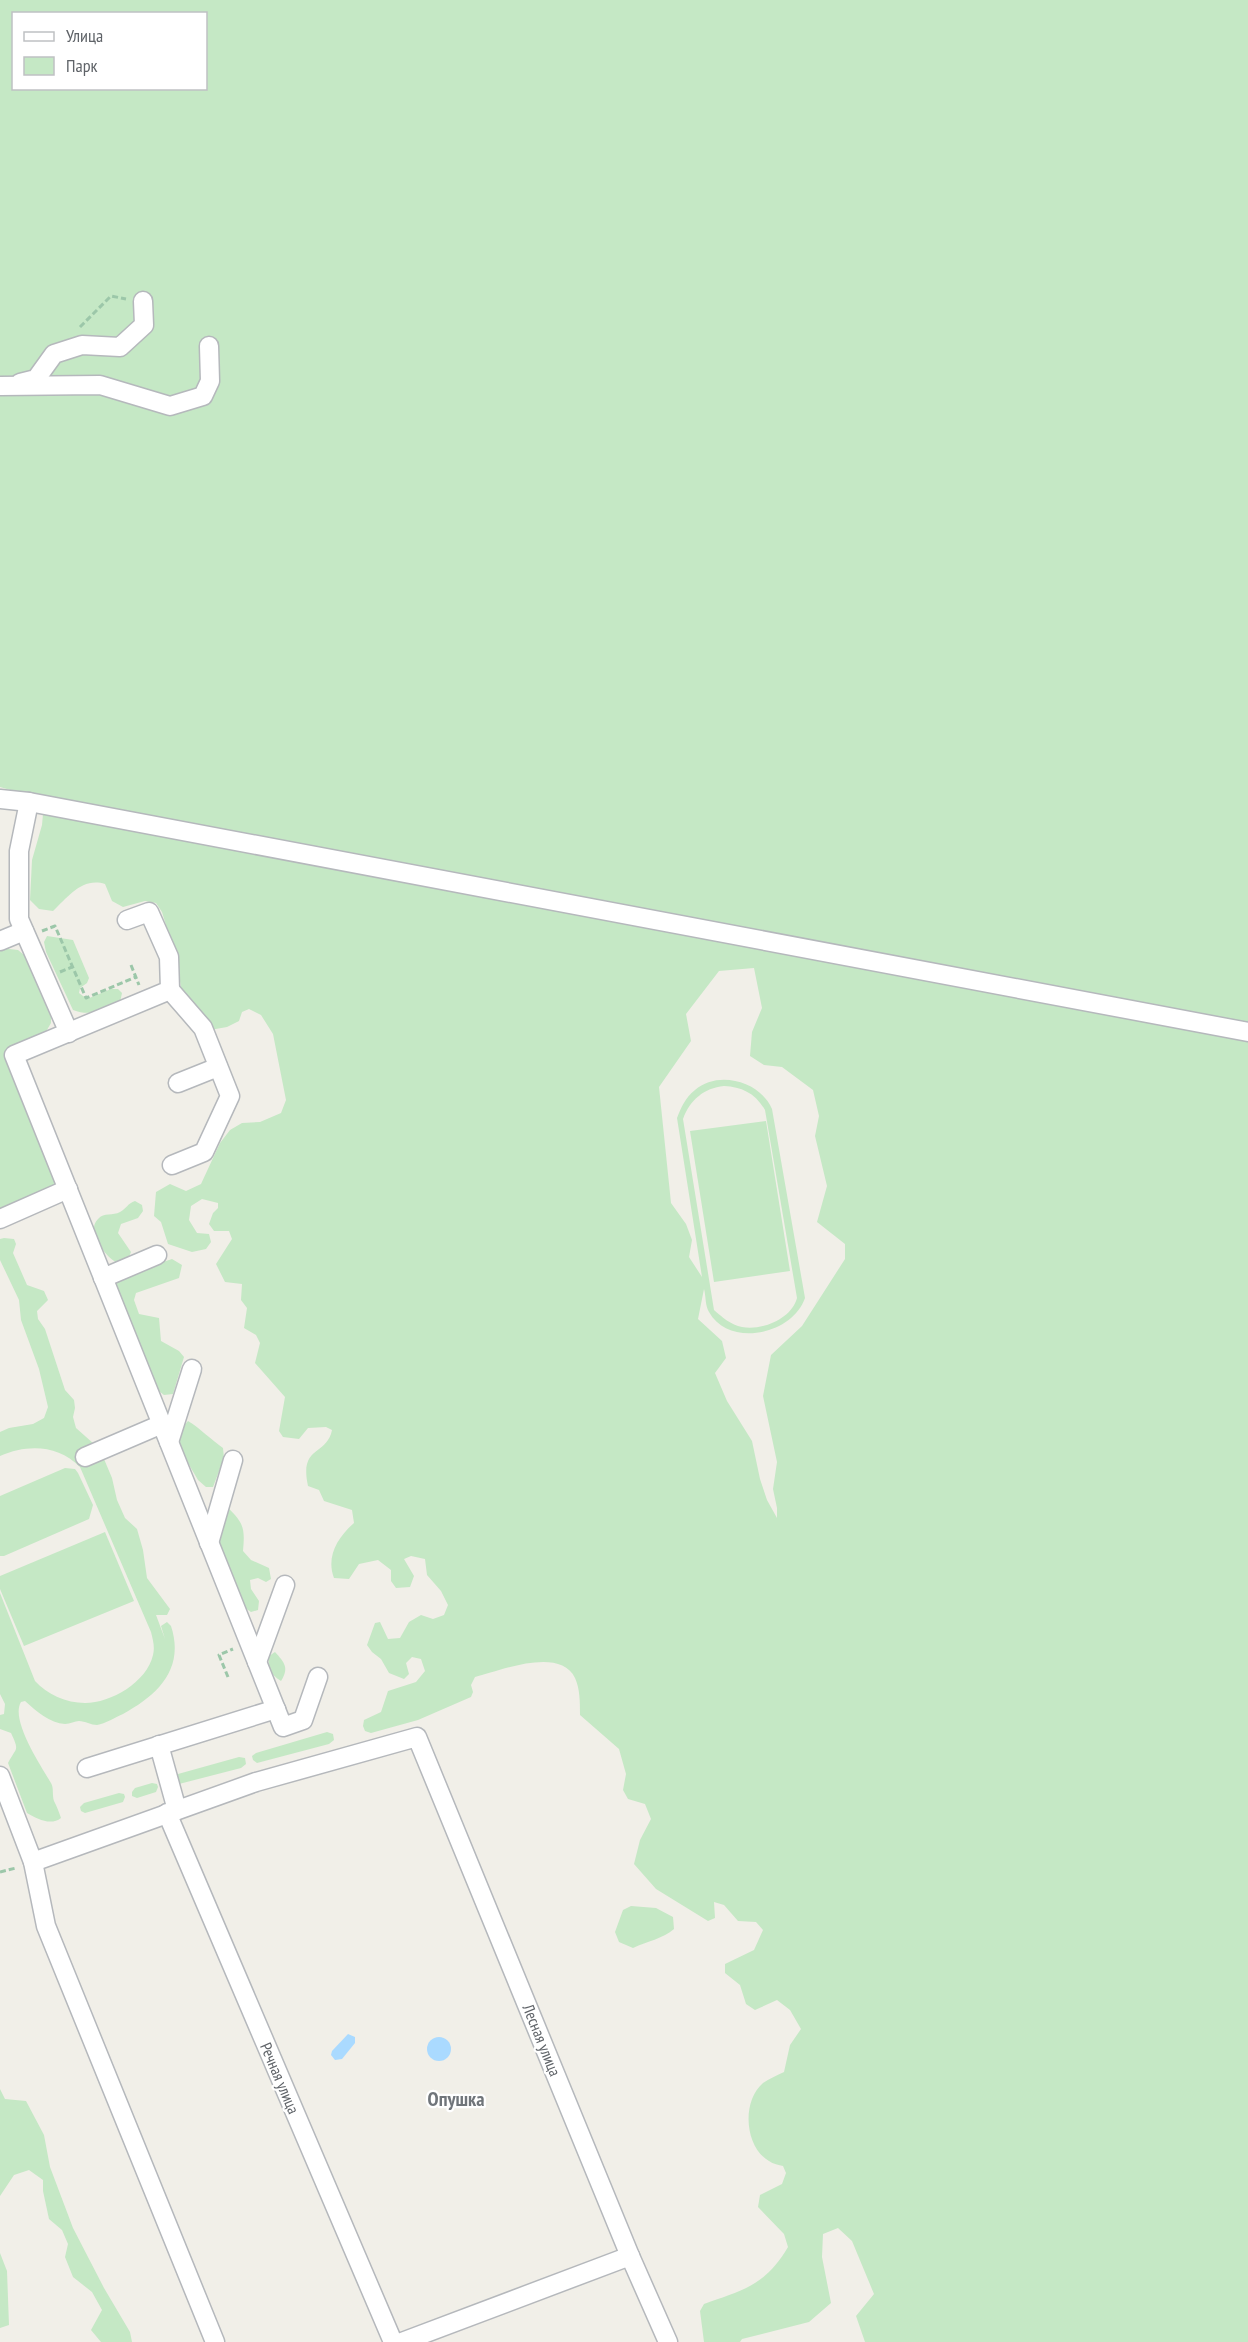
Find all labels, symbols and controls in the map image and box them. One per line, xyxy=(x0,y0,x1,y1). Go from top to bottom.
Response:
legend xyxy=(12,12,207,90)
text: Улица xyxy=(66,24,103,47)
text: Парк xyxy=(66,54,97,77)
street label: Лесная улица xyxy=(518,2000,565,2079)
street label: Речная улица xyxy=(256,2039,304,2117)
district label: Опушка xyxy=(428,2086,484,2112)

